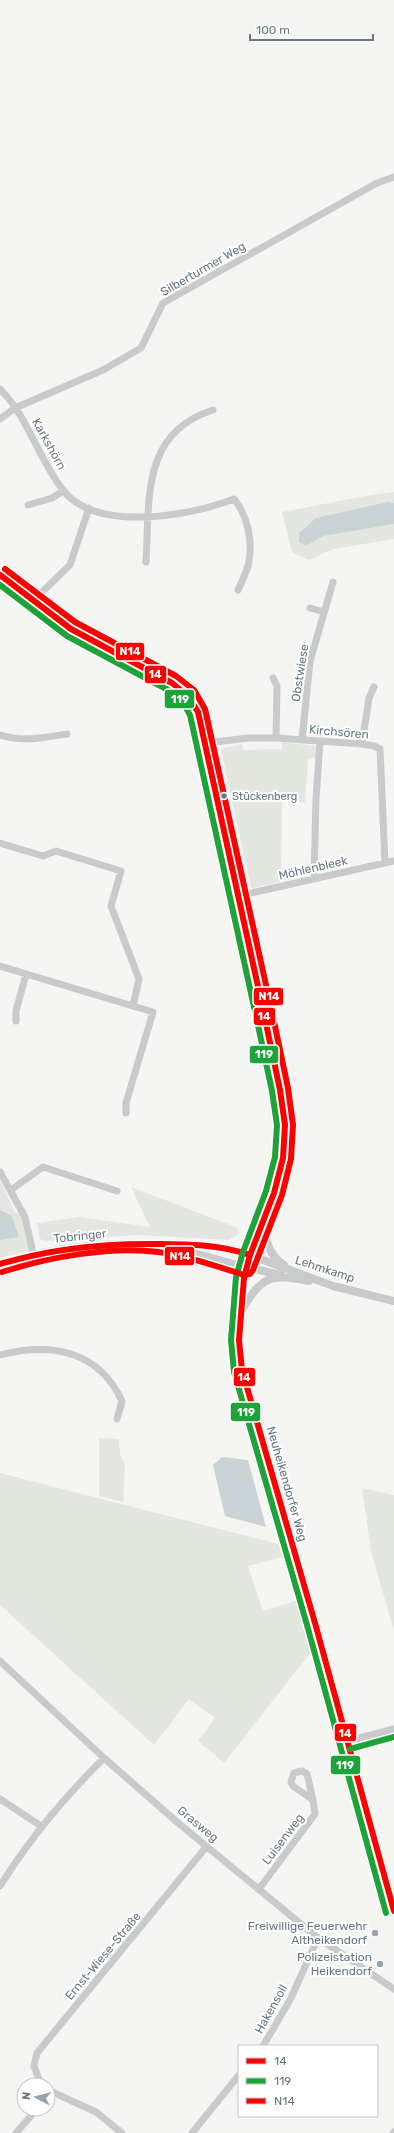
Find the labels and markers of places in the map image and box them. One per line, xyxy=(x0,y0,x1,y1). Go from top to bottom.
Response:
place label: Stückenberg xyxy=(232,790,297,803)
marker: Stückenberg xyxy=(219,791,229,801)
place label: Freiwillige Feuerwehr Altheikendorf xyxy=(248,1919,367,1947)
marker: Freiwillige Feuerwehr Altheikendorf xyxy=(370,1928,380,1938)
place label: Polizeistation Heikendorf xyxy=(297,1950,372,1978)
marker: Polizeistation Heikendorf xyxy=(375,1959,385,1969)

